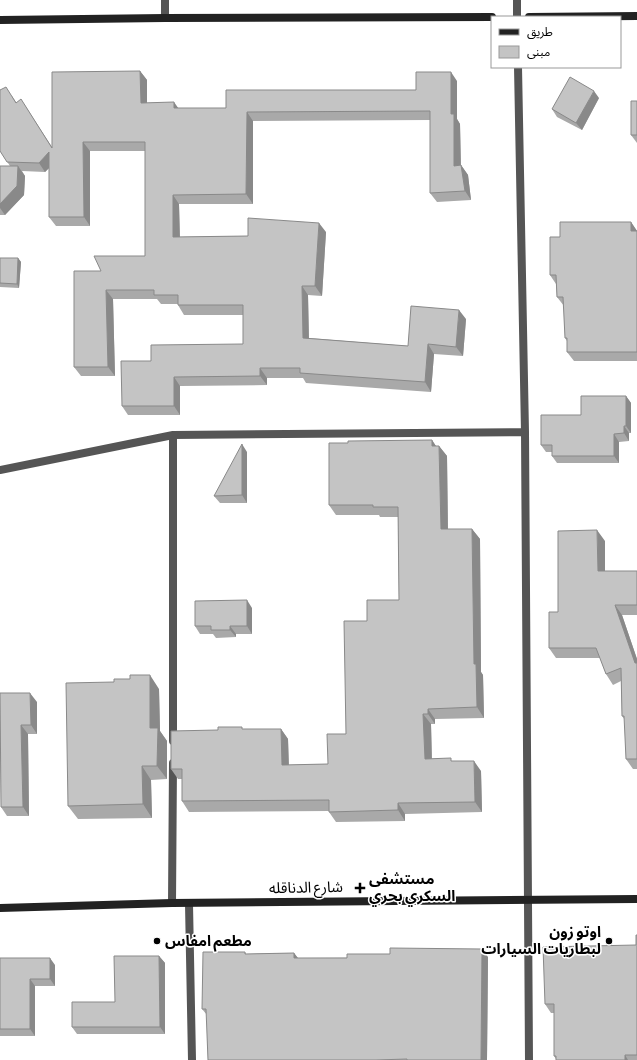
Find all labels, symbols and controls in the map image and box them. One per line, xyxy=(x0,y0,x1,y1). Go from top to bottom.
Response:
legend xyxy=(491,16,621,68)
text: طريق xyxy=(527,26,553,40)
text: مبنى xyxy=(527,46,550,59)
place label: مستشفى السكري بحري xyxy=(369,872,455,907)
street label: شارع الدناقله xyxy=(269,880,343,900)
marker: مستشفى السكري بحري xyxy=(354,882,366,894)
place label: اوتو زون لبطاريات السيارات xyxy=(481,925,601,958)
place label: مطعم امفاس xyxy=(165,934,252,952)
marker: مطعم امفاس xyxy=(152,936,162,946)
marker: اوتو زون لبطاريات السيارات xyxy=(604,936,614,946)

